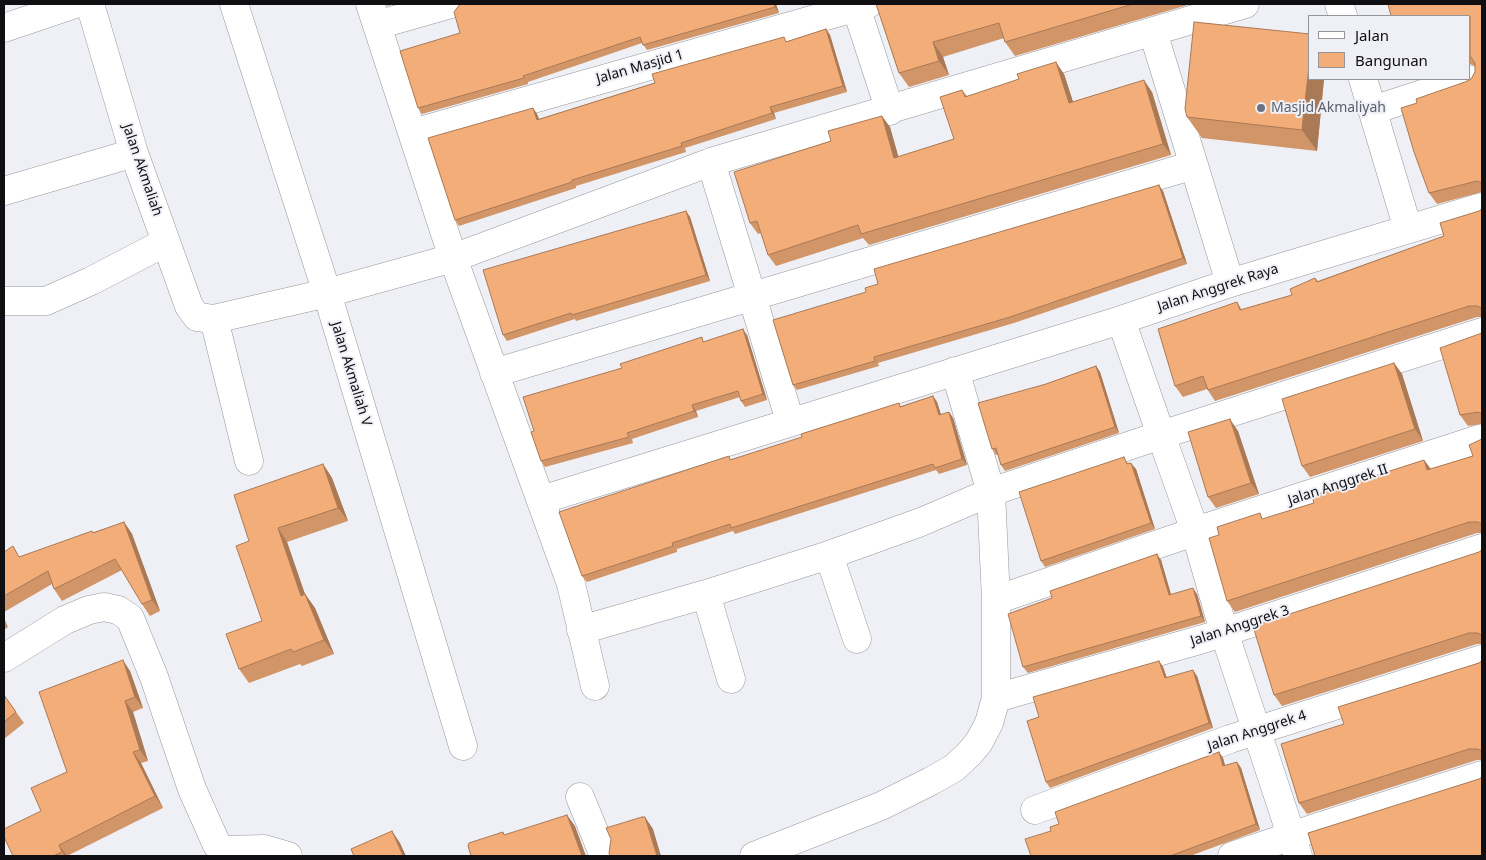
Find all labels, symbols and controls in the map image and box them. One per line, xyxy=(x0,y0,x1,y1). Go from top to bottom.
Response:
legend xyxy=(1308,15,1471,80)
text: Jalan xyxy=(1355,25,1389,45)
street label: Jalan Masjid 1 xyxy=(594,46,686,88)
text: Bangunan xyxy=(1355,50,1428,70)
place label: Masjid Akmaliyah xyxy=(1271,100,1386,116)
marker: Masjid Akmaliyah xyxy=(1255,102,1267,114)
street label: Jalan Akmaliah xyxy=(118,122,166,218)
street label: Jalan Anggrek Raya xyxy=(1155,260,1281,316)
street label: Jalan Akmaliah V xyxy=(327,320,375,428)
street label: Jalan Anggrek II xyxy=(1286,461,1390,509)
street label: Jalan Anggrek 3 xyxy=(1189,602,1291,650)
street label: Jalan Anggrek 4 xyxy=(1206,707,1308,755)

